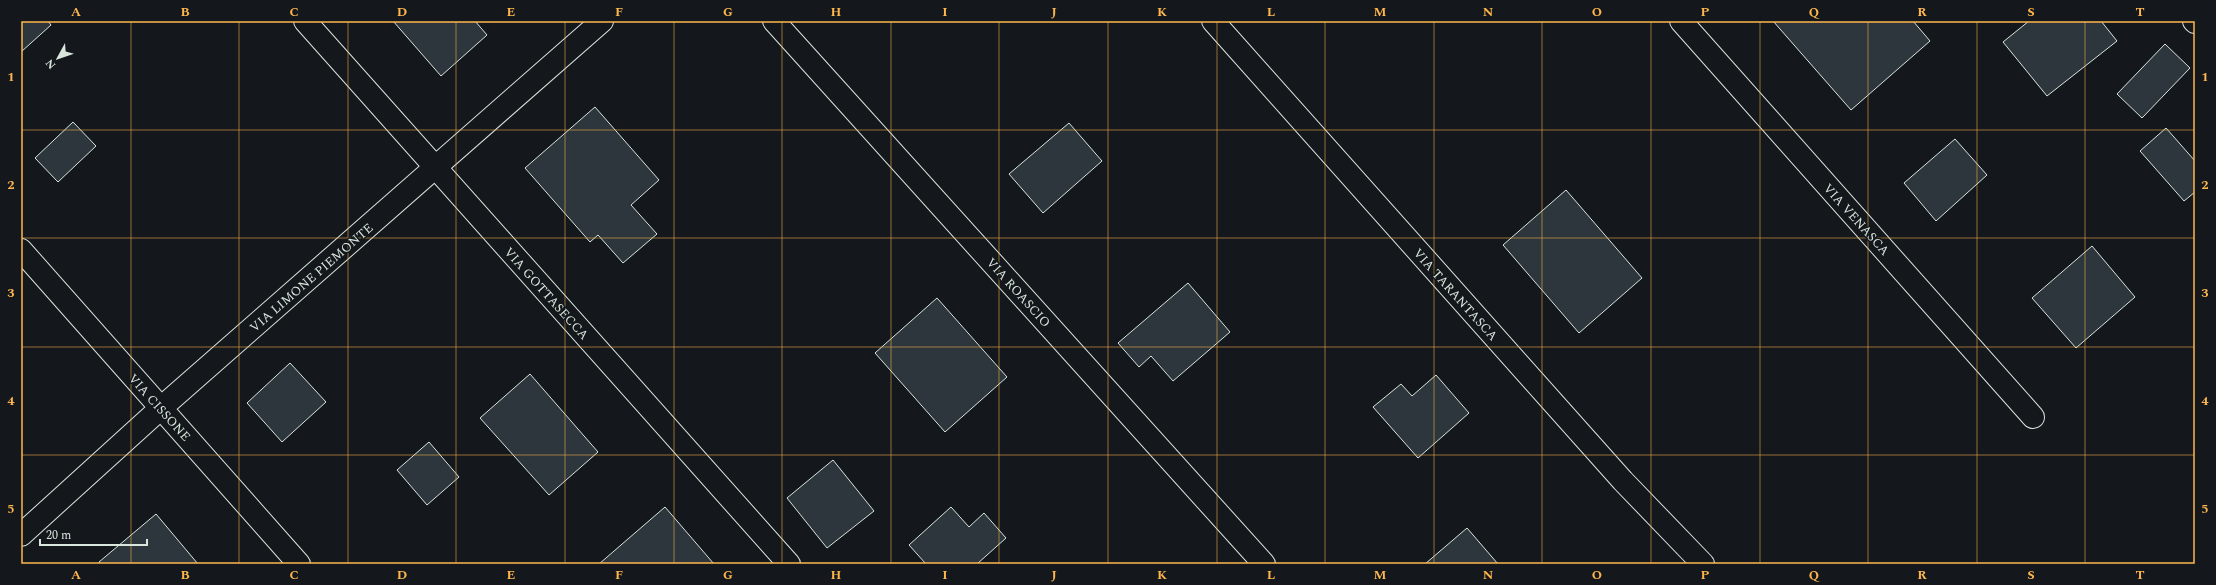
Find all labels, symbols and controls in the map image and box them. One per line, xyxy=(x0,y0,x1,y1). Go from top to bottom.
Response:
text: A xyxy=(71,2,81,22)
text: B xyxy=(180,2,190,22)
text: C xyxy=(289,2,299,22)
text: D xyxy=(397,2,407,22)
text: E xyxy=(507,2,516,22)
text: F xyxy=(615,2,623,22)
text: G xyxy=(723,2,733,22)
text: H xyxy=(831,2,842,22)
text: I xyxy=(942,2,948,22)
text: J xyxy=(1051,2,1057,22)
text: K xyxy=(1157,2,1167,22)
text: L xyxy=(1267,2,1275,22)
text: M xyxy=(1374,2,1387,22)
text: N xyxy=(1483,2,1494,22)
text: O xyxy=(1592,2,1602,22)
text: P xyxy=(1701,2,1710,22)
text: Q xyxy=(1809,2,1820,22)
text: R xyxy=(1917,2,1927,22)
text: S xyxy=(2027,2,2035,22)
text: T xyxy=(2135,2,2145,22)
north arrow xyxy=(38,38,78,78)
text: N xyxy=(41,55,60,73)
text: 1 xyxy=(7,67,15,87)
text: 1 xyxy=(2201,67,2209,87)
text: 2 xyxy=(7,175,15,195)
text: 2 xyxy=(2201,175,2209,195)
street label: VIA VENASCA xyxy=(1818,179,1894,260)
street label: VIA LIMONE PIEMONTE xyxy=(245,218,378,337)
street label: VIA GOTTASECCA xyxy=(499,243,594,345)
street label: VIA TARANTASCA xyxy=(1408,244,1502,346)
street label: VIA ROASCIO xyxy=(981,253,1055,332)
text: 3 xyxy=(7,283,15,303)
text: 3 xyxy=(2201,283,2209,303)
street label: VIA CISSONE xyxy=(123,369,195,446)
text: 4 xyxy=(7,391,15,411)
text: 4 xyxy=(2201,391,2209,411)
text: 5 xyxy=(7,499,15,519)
text: 5 xyxy=(2201,499,2209,519)
scale bar xyxy=(40,521,147,547)
text: 20 m xyxy=(46,526,71,545)
text: A xyxy=(71,565,81,585)
text: B xyxy=(180,565,190,585)
text: C xyxy=(289,565,299,585)
text: D xyxy=(397,565,407,585)
text: E xyxy=(507,565,516,585)
text: F xyxy=(615,565,623,585)
text: G xyxy=(723,565,733,585)
text: H xyxy=(831,565,842,585)
text: I xyxy=(942,565,948,585)
text: J xyxy=(1051,565,1057,585)
text: K xyxy=(1157,565,1167,585)
text: L xyxy=(1267,565,1275,585)
text: M xyxy=(1374,565,1387,585)
text: N xyxy=(1483,565,1494,585)
text: O xyxy=(1592,565,1602,585)
text: P xyxy=(1701,565,1710,585)
text: Q xyxy=(1809,565,1820,585)
text: R xyxy=(1917,565,1927,585)
text: S xyxy=(2027,565,2035,585)
text: T xyxy=(2135,565,2145,585)

